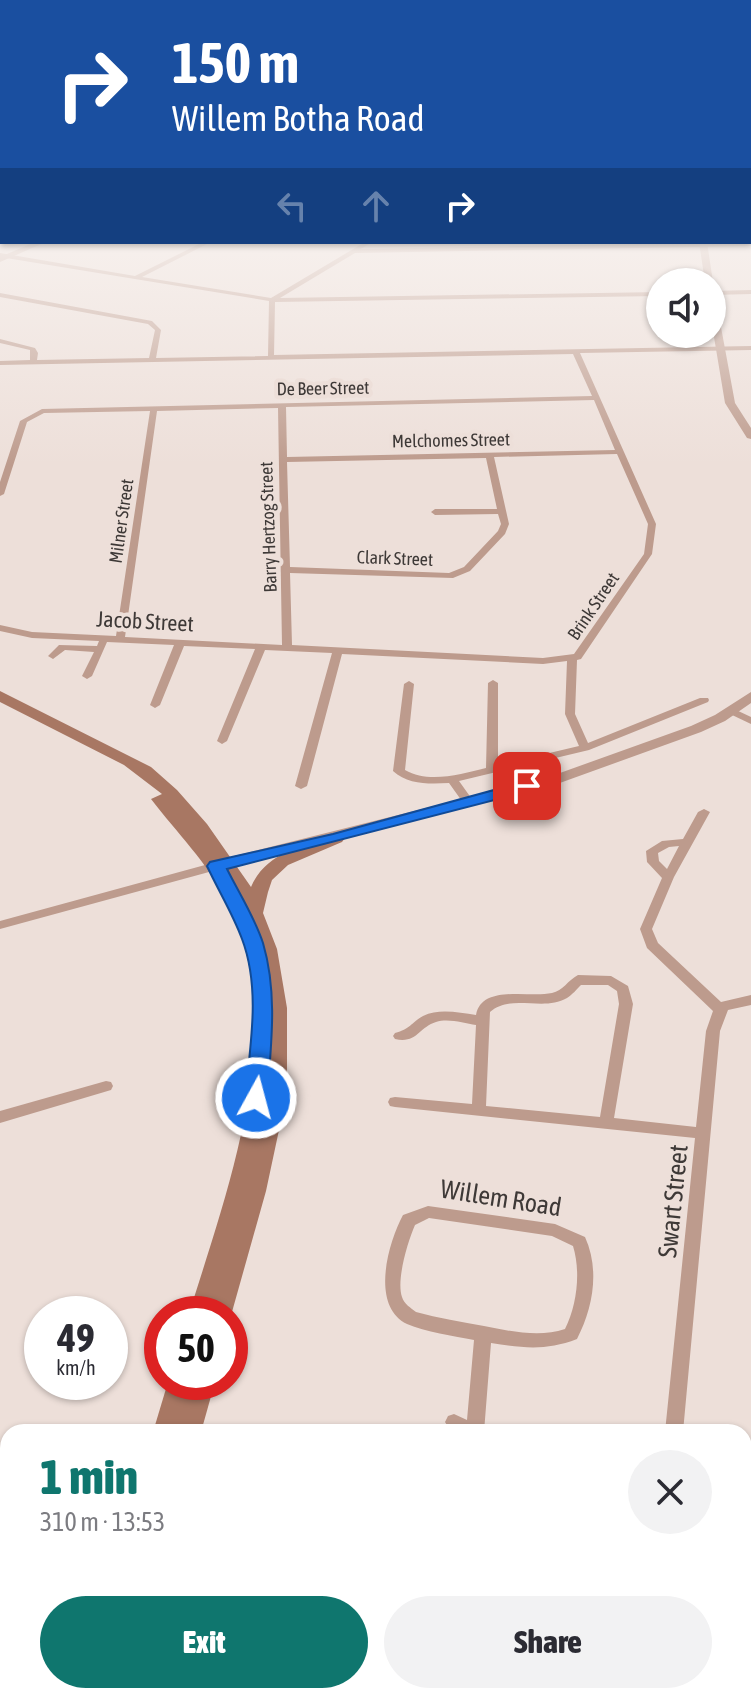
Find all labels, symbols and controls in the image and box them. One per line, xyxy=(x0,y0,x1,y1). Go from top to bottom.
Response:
text: 150 m xyxy=(172,31,299,95)
icon: right xyxy=(40,32,144,136)
text: Willem Botha Road xyxy=(172,97,425,139)
icon: left xyxy=(270,184,314,228)
icon: ahead xyxy=(354,184,398,228)
icon: right xyxy=(438,184,482,228)
map controls xyxy=(646,268,726,348)
button: sound xyxy=(646,268,726,348)
street label: De Beer Street xyxy=(276,377,370,399)
street label: Melchomes Street xyxy=(392,428,510,452)
street label: Barry Hertzog Street xyxy=(255,461,281,593)
street label: Milner Street xyxy=(105,477,137,565)
street label: Clark Street xyxy=(356,546,434,570)
street label: Brink Street xyxy=(563,568,623,644)
street label: Jacob Street xyxy=(96,605,194,637)
pin xyxy=(493,752,561,820)
icon: arrive xyxy=(505,764,549,808)
position arrow xyxy=(214,1056,298,1140)
street label: Swart Street xyxy=(652,1143,694,1259)
street label: Willem Road xyxy=(438,1174,564,1222)
speed limit sign: 50 xyxy=(144,1296,248,1400)
text: 49 xyxy=(57,1315,95,1360)
text: km/h xyxy=(56,1356,96,1379)
text: 1 min xyxy=(40,1449,138,1504)
button: close xyxy=(628,1450,712,1534)
text: 310 m · 13:53 xyxy=(40,1507,165,1537)
button: Exit xyxy=(40,1596,368,1688)
button: Share xyxy=(384,1596,712,1688)

